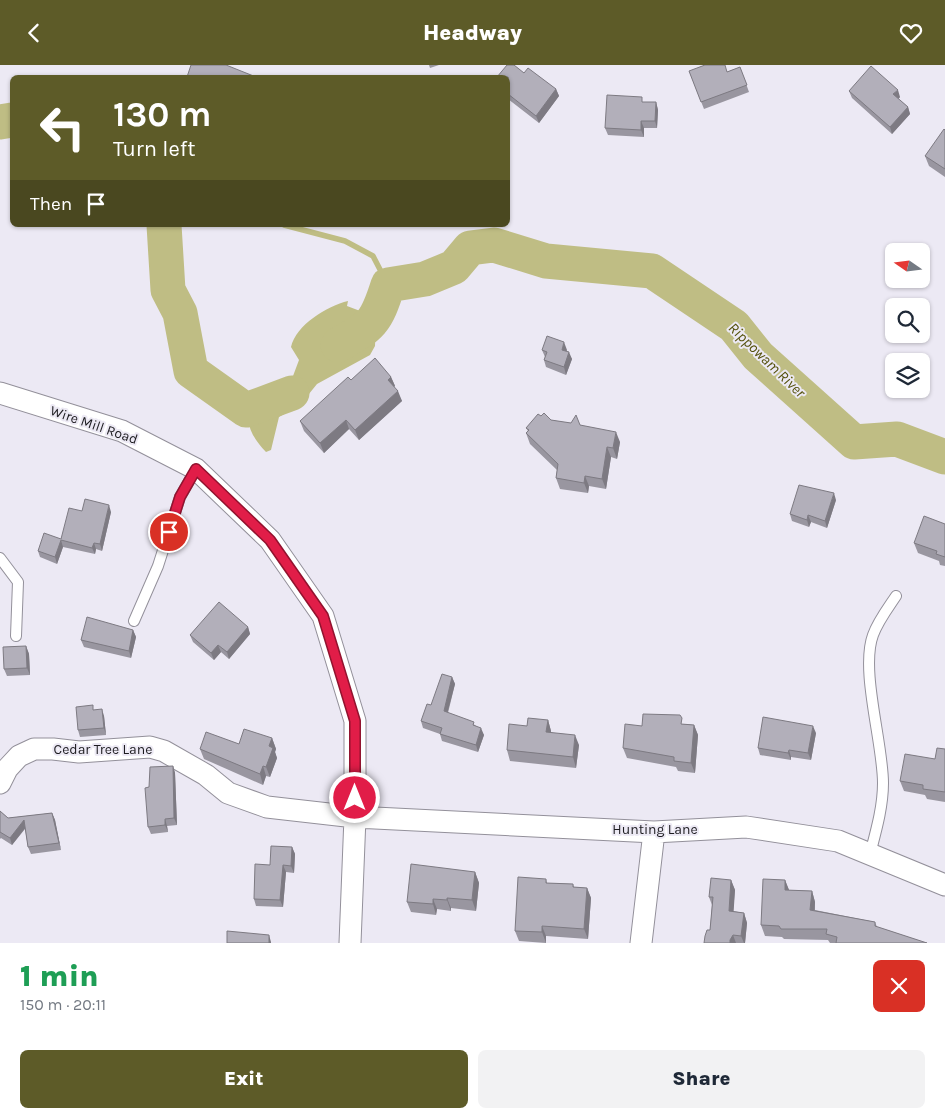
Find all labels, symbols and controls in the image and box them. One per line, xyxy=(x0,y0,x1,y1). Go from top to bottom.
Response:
icon: back xyxy=(20,19,48,47)
icon: heart xyxy=(897,19,925,47)
text: Headway xyxy=(423,20,522,46)
text: 130 m xyxy=(113,94,211,135)
icon: left xyxy=(30,95,95,160)
text: Turn left xyxy=(113,136,196,162)
icon: arrive xyxy=(82,190,110,218)
text: Then xyxy=(30,193,72,215)
north arrow xyxy=(885,243,930,287)
map controls xyxy=(885,243,930,398)
button: search xyxy=(885,298,930,343)
water label: Rippowam River xyxy=(725,319,810,402)
button: layers xyxy=(885,353,930,398)
street label: Wire Mill Road xyxy=(48,402,140,448)
pin xyxy=(148,511,190,553)
icon: arrive xyxy=(155,518,183,546)
street label: Cedar Tree Lane xyxy=(54,741,152,758)
position arrow xyxy=(328,771,380,823)
street label: Hunting Lane xyxy=(612,821,698,838)
text: 1 min xyxy=(20,958,99,994)
button: close xyxy=(873,960,925,1012)
text: 150 m · 20:11 xyxy=(20,995,106,1014)
button: Exit xyxy=(20,1050,468,1108)
button: Share xyxy=(478,1050,925,1108)

